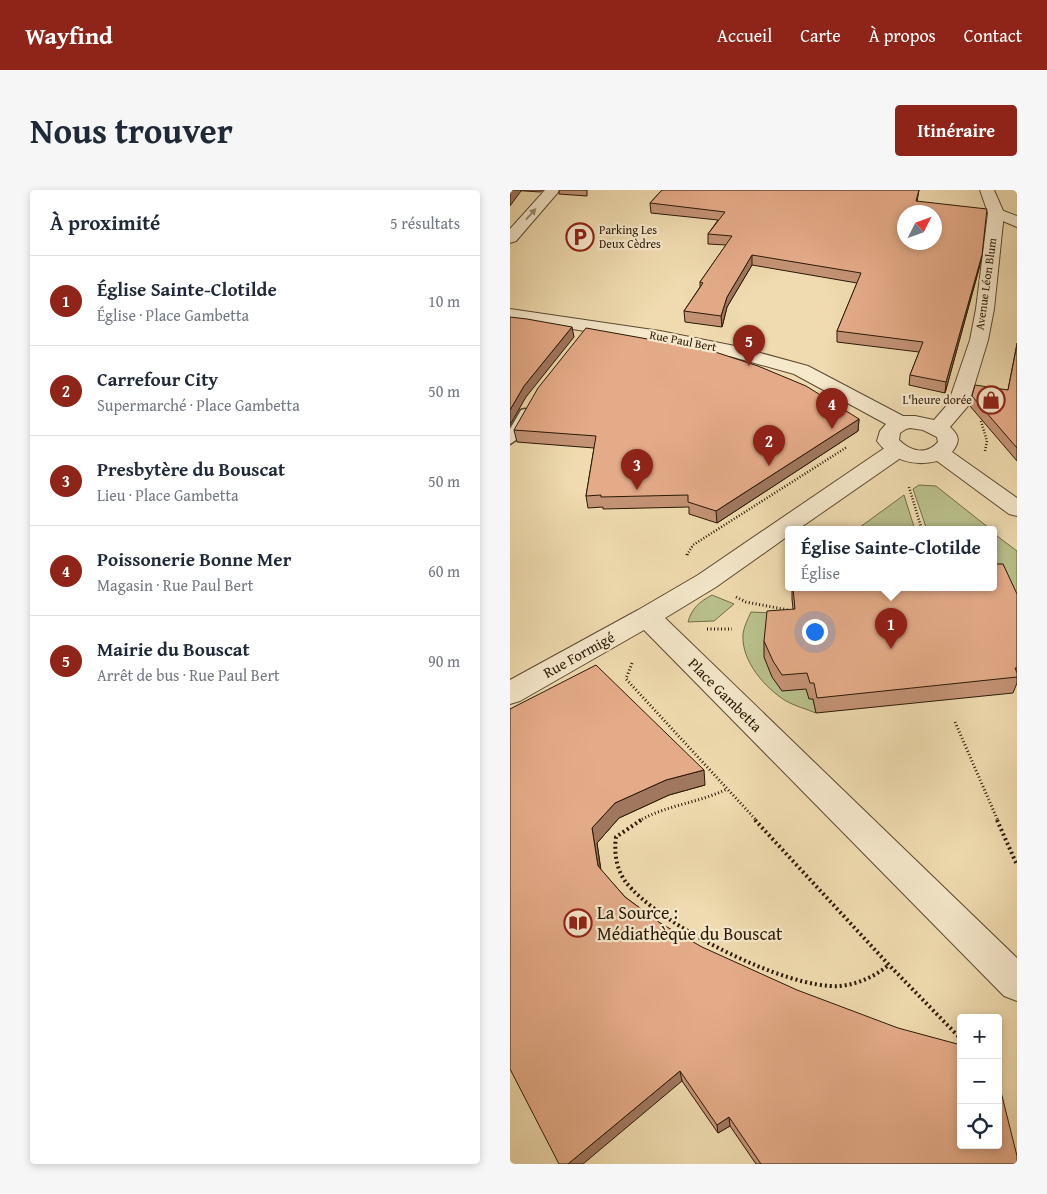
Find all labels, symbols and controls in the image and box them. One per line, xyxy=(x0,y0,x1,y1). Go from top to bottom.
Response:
text: Wayfind xyxy=(25,18,113,53)
text: Accueil xyxy=(717,22,772,49)
text: Carte xyxy=(800,22,841,49)
text: À propos xyxy=(869,22,936,49)
text: Contact xyxy=(964,22,1022,49)
text: Nous trouver xyxy=(30,105,233,156)
button: Itinéraire xyxy=(895,105,1017,156)
north arrow xyxy=(897,205,942,250)
text: À proximité xyxy=(50,207,160,238)
one-way arrow xyxy=(526,207,537,220)
text: 5 résultats xyxy=(390,211,460,235)
place label: Parking Les Deux Cèdres xyxy=(599,221,661,252)
parking icon: Parking Les Deux Cèdres xyxy=(565,222,595,252)
street label: Avenue Léon Blum xyxy=(971,237,1000,331)
text: Église Sainte-Clotilde xyxy=(97,275,277,303)
text: 1 xyxy=(62,289,70,313)
text: 10 m xyxy=(428,289,460,313)
text: Église · Place Gambetta xyxy=(97,303,249,327)
pin: 5 xyxy=(733,325,765,366)
street label: Rue Paul Bert xyxy=(648,326,719,355)
text: Carrefour City xyxy=(97,365,218,393)
text: 2 xyxy=(62,379,70,403)
text: 50 m xyxy=(428,379,460,403)
shop icon: L'heure dorée xyxy=(976,385,1006,415)
pin: 4 xyxy=(816,388,848,429)
place label: L'heure dorée xyxy=(902,391,972,408)
text: Supermarché · Place Gambetta xyxy=(97,393,300,417)
pin: 2 xyxy=(753,425,785,466)
pin: 3 xyxy=(621,449,653,490)
text: Presbytère du Bouscat xyxy=(97,455,285,483)
text: 3 xyxy=(62,469,70,493)
text: 50 m xyxy=(428,469,460,493)
text: Lieu · Place Gambetta xyxy=(97,483,239,507)
popup xyxy=(785,526,997,591)
text: Église Sainte-Clotilde xyxy=(801,533,981,561)
text: Poissonerie Bonne Mer xyxy=(97,545,291,573)
text: 4 xyxy=(62,559,70,583)
text: 60 m xyxy=(428,559,460,583)
text: Église xyxy=(801,561,840,585)
text: Magasin · Rue Paul Bert xyxy=(97,573,253,597)
pin: 1 xyxy=(875,608,907,649)
your location xyxy=(802,619,828,645)
street label: Rue Formigé xyxy=(539,626,618,683)
text: Mairie du Bouscat xyxy=(97,635,250,663)
text: 5 xyxy=(62,649,70,673)
text: 90 m xyxy=(428,649,460,673)
street label: Place Gambetta xyxy=(684,653,767,736)
text: Arrêt de bus · Rue Paul Bert xyxy=(97,663,280,687)
place label: La Source : Médiathèque du Bouscat xyxy=(597,899,783,947)
library icon: La Source : Médiathèque du Bouscat xyxy=(563,908,593,938)
map controls xyxy=(957,1014,1002,1149)
button: + xyxy=(957,1014,1002,1059)
button: − xyxy=(957,1059,1002,1104)
button: locate xyxy=(957,1104,1002,1149)

